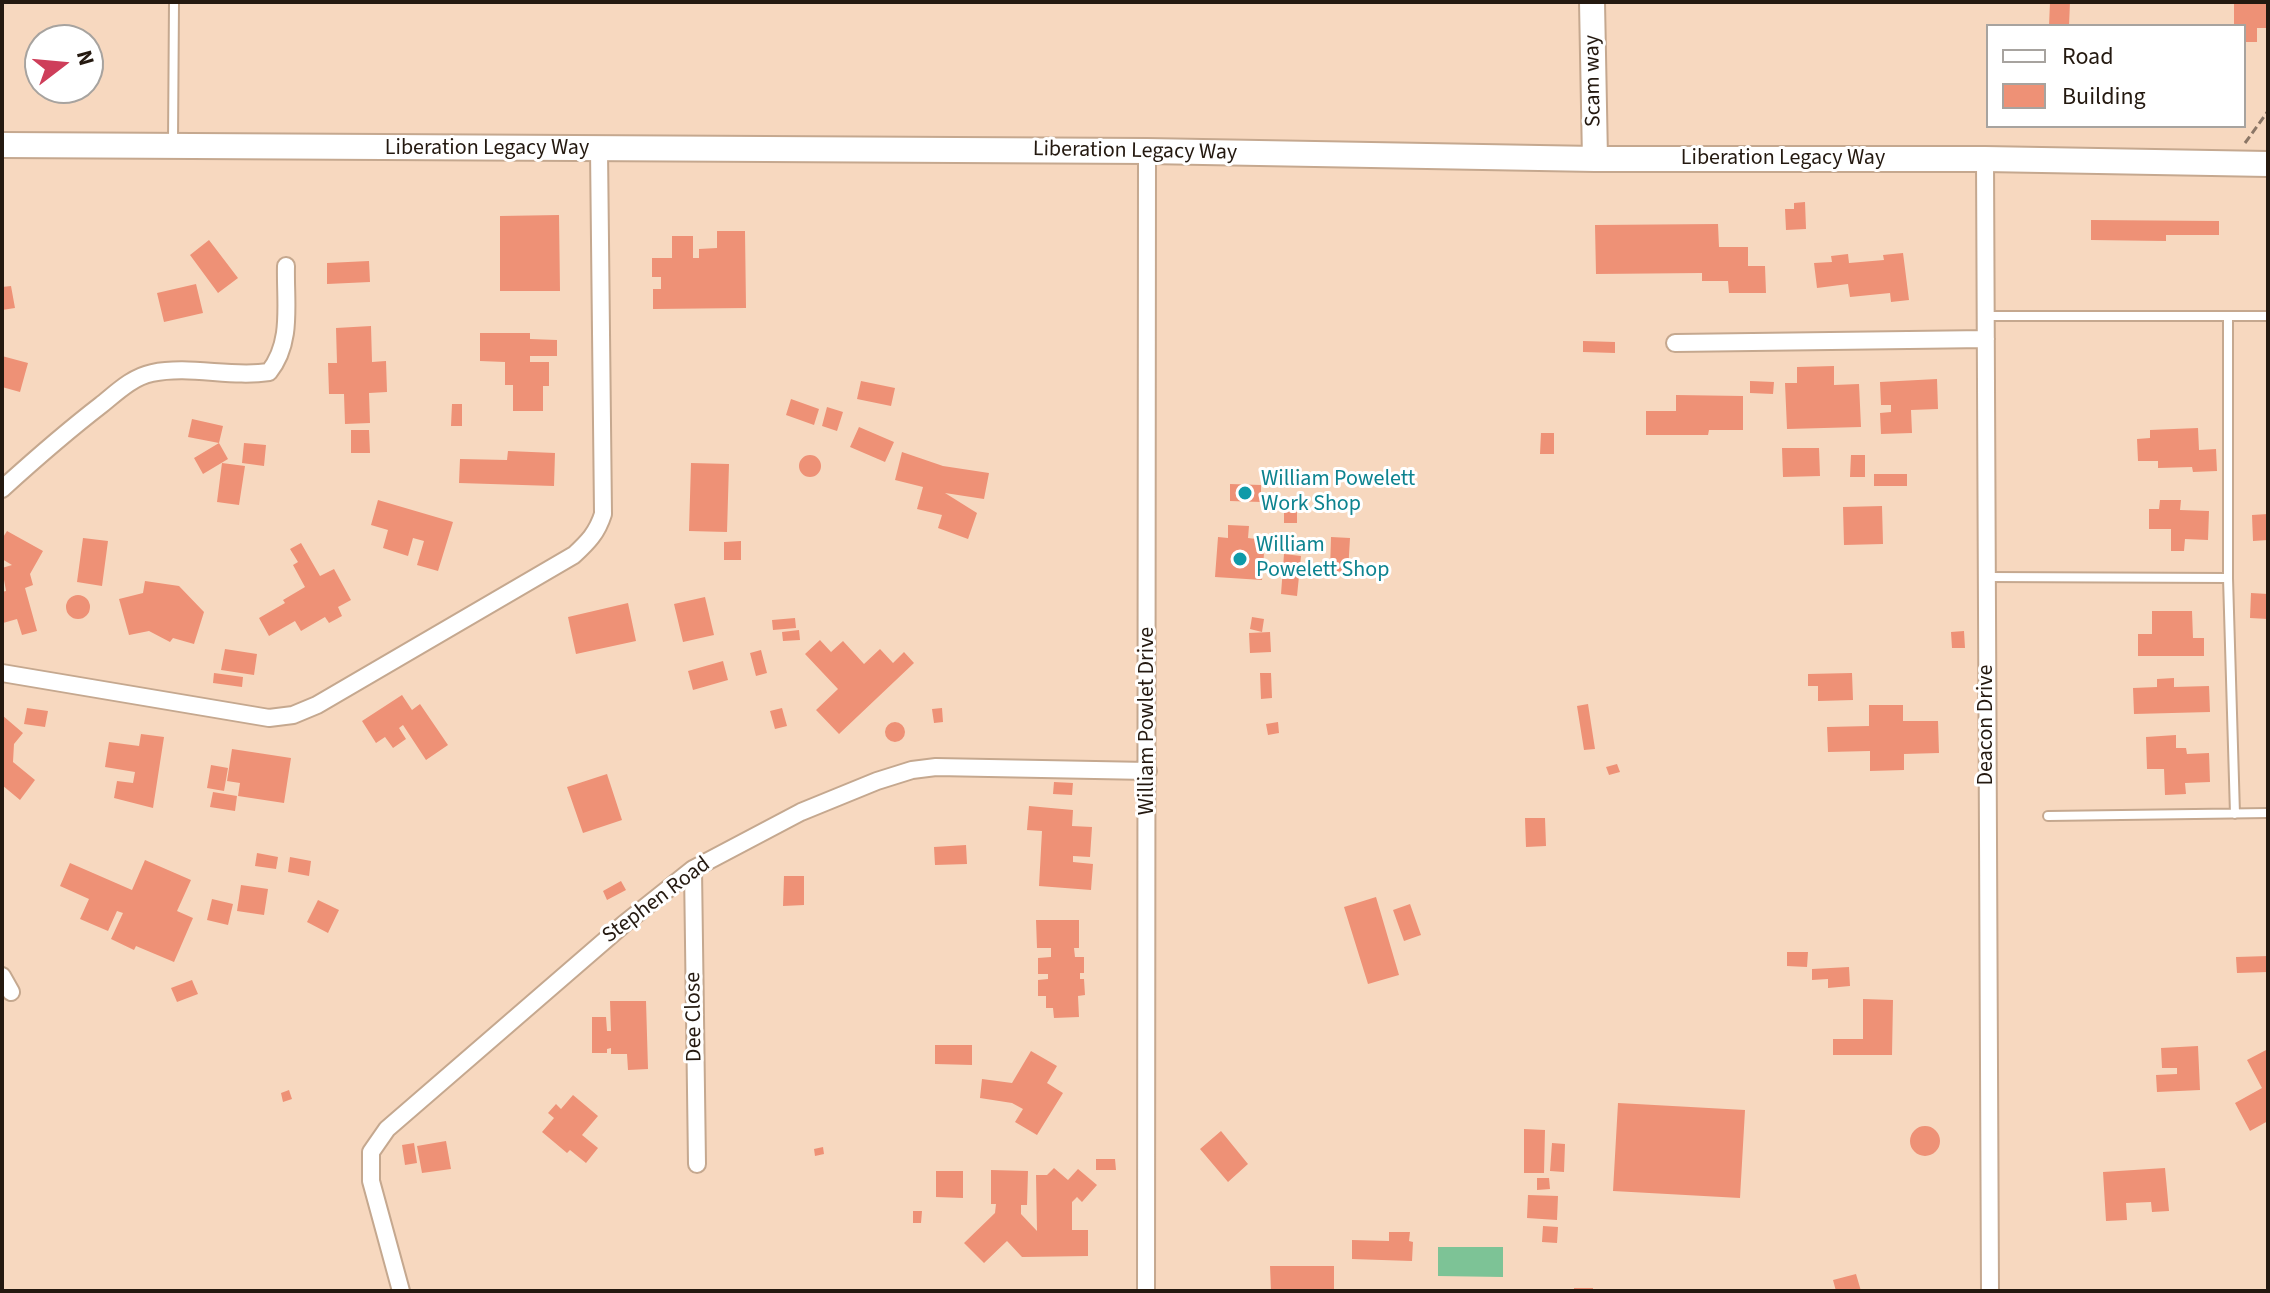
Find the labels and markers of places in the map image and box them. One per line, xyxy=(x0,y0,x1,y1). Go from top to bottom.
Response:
place label: William Powelett Work Shop xyxy=(1261,467,1415,518)
marker: William Powelett Work Shop xyxy=(1236,484,1254,502)
place label: William Powelett Shop xyxy=(1256,533,1389,584)
marker: William Powelett Shop xyxy=(1231,550,1249,568)

